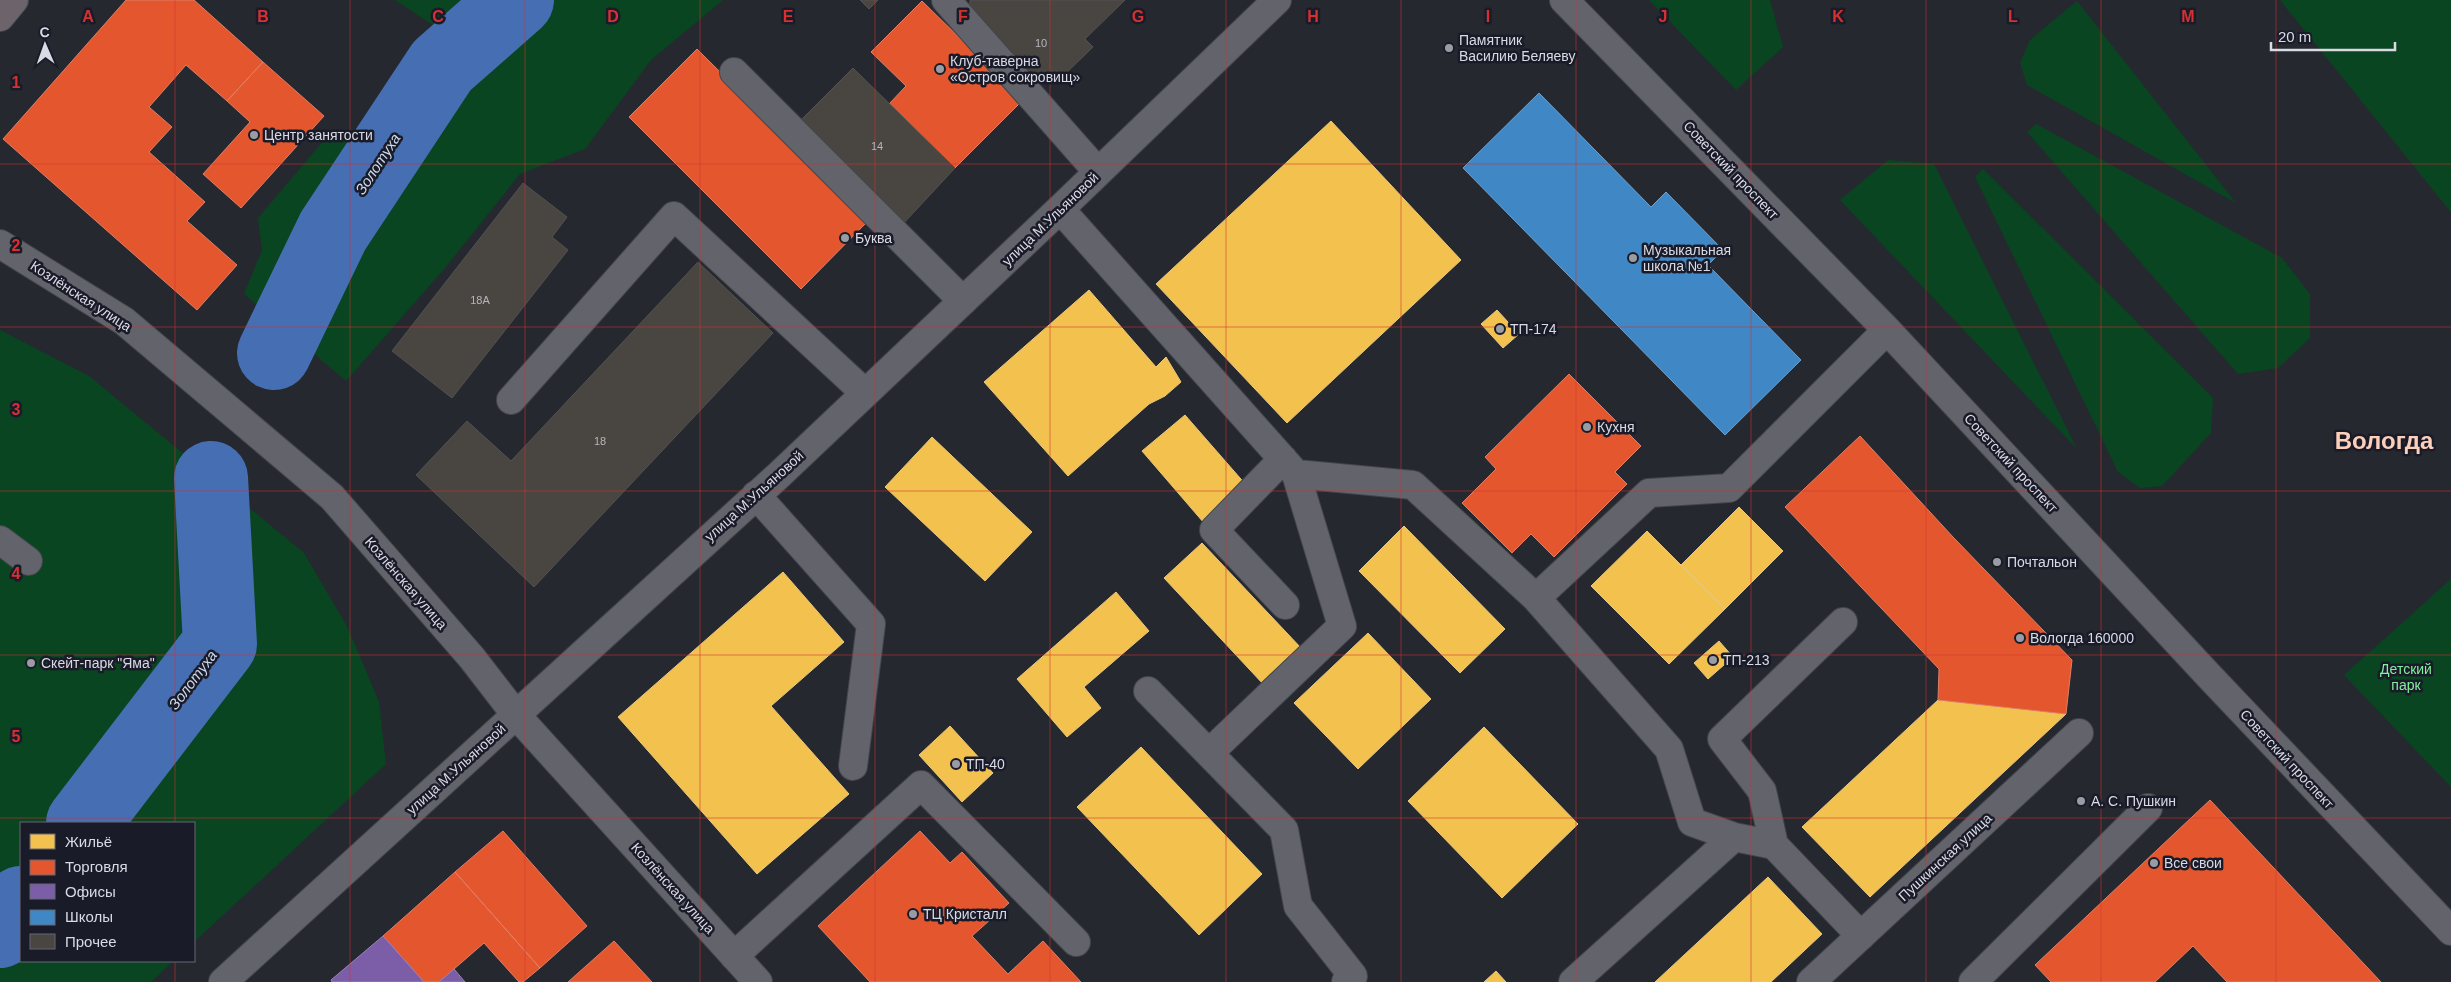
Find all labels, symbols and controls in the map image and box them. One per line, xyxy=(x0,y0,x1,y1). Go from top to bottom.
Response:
text: A xyxy=(82,8,94,25)
text: B xyxy=(257,8,269,25)
text: C xyxy=(432,8,444,25)
text: D xyxy=(607,8,619,25)
text: E xyxy=(783,8,794,25)
text: F xyxy=(958,8,968,25)
text: G xyxy=(1132,8,1144,25)
text: H xyxy=(1307,8,1319,25)
text: I xyxy=(1486,8,1490,25)
text: J xyxy=(1659,8,1667,25)
text: K xyxy=(1832,8,1844,25)
text: L xyxy=(2008,8,2018,25)
text: M xyxy=(2181,8,2195,25)
north arrow xyxy=(20,20,70,70)
scale bar xyxy=(2271,20,2395,52)
text: С xyxy=(39,24,50,40)
text: 20 m xyxy=(2278,28,2311,45)
place label: Памятник Василию Беляеву xyxy=(1459,32,1576,64)
house number: 10 xyxy=(1035,37,1047,49)
marker: Памятник Василию Беляеву xyxy=(1443,42,1455,54)
place label: Клуб-таверна «Остров сокровищ» xyxy=(950,53,1080,85)
marker: Клуб-таверна «Остров сокровищ» xyxy=(934,63,946,75)
text: 1 xyxy=(12,74,21,91)
street label: Советский проспект xyxy=(1680,118,1782,223)
place label: Центр занятости xyxy=(264,127,373,143)
marker: Центр занятости xyxy=(248,129,260,141)
water label: Золотуха xyxy=(352,130,404,197)
house number: 14 xyxy=(871,140,883,152)
street label: улица М.Ульяновой xyxy=(999,169,1101,269)
place label: Буква xyxy=(855,230,892,246)
marker: Буква xyxy=(839,232,851,244)
text: 2 xyxy=(12,237,21,254)
place label: Музыкальная школа №1 xyxy=(1643,242,1731,274)
marker: Музыкальная школа №1 xyxy=(1627,252,1639,264)
street label: Козлёнская улица xyxy=(28,257,135,335)
house number: 18А xyxy=(470,294,490,306)
place label: ТП-174 xyxy=(1510,321,1557,337)
marker: ТП-174 xyxy=(1494,323,1506,335)
text: 3 xyxy=(12,401,21,418)
street label: Советский проспект xyxy=(1961,410,2061,516)
place label: Кухня xyxy=(1597,419,1634,435)
marker: Кухня xyxy=(1581,421,1593,433)
district label: Вологда xyxy=(2335,427,2434,454)
house number: 18 xyxy=(594,435,606,447)
street label: улица М.Ульяновой xyxy=(701,447,807,545)
street label: Козлёнская улица xyxy=(362,534,451,633)
place label: Почтальон xyxy=(2007,554,2077,570)
marker: Почтальон xyxy=(1991,556,2003,568)
text: 4 xyxy=(12,565,21,582)
place label: Вологда 160000 xyxy=(2030,630,2134,646)
marker: Вологда 160000 xyxy=(2014,632,2026,644)
water label: Золотуха xyxy=(165,647,220,713)
place label: ТП-213 xyxy=(1723,652,1770,668)
marker: ТП-213 xyxy=(1707,654,1719,666)
place label: Скейт-парк "Яма" xyxy=(41,655,155,671)
marker: Скейт-парк "Яма" xyxy=(25,657,37,669)
park label: Детский парк xyxy=(2380,661,2432,693)
street label: Советский проспект xyxy=(2237,706,2337,812)
street label: улица М.Ульяновой xyxy=(403,720,509,818)
text: 5 xyxy=(12,728,21,745)
place label: ТП-40 xyxy=(966,756,1005,772)
marker: ТП-40 xyxy=(950,758,962,770)
place label: А. С. Пушкин xyxy=(2091,793,2176,809)
marker: А. С. Пушкин xyxy=(2075,795,2087,807)
street label: Пушкинская улица xyxy=(1895,810,1995,904)
legend xyxy=(20,822,195,962)
text: Жильё xyxy=(65,833,112,850)
street label: Козлёнская улица xyxy=(628,839,718,937)
place label: Все свои xyxy=(2164,855,2222,871)
marker: Все свои xyxy=(2148,857,2160,869)
text: Торговля xyxy=(65,858,128,875)
text: Офисы xyxy=(65,883,116,900)
place label: ТЦ Кристалл xyxy=(923,906,1007,922)
text: Школы xyxy=(65,908,113,925)
marker: ТЦ Кристалл xyxy=(907,908,919,920)
text: Прочее xyxy=(65,933,117,950)

